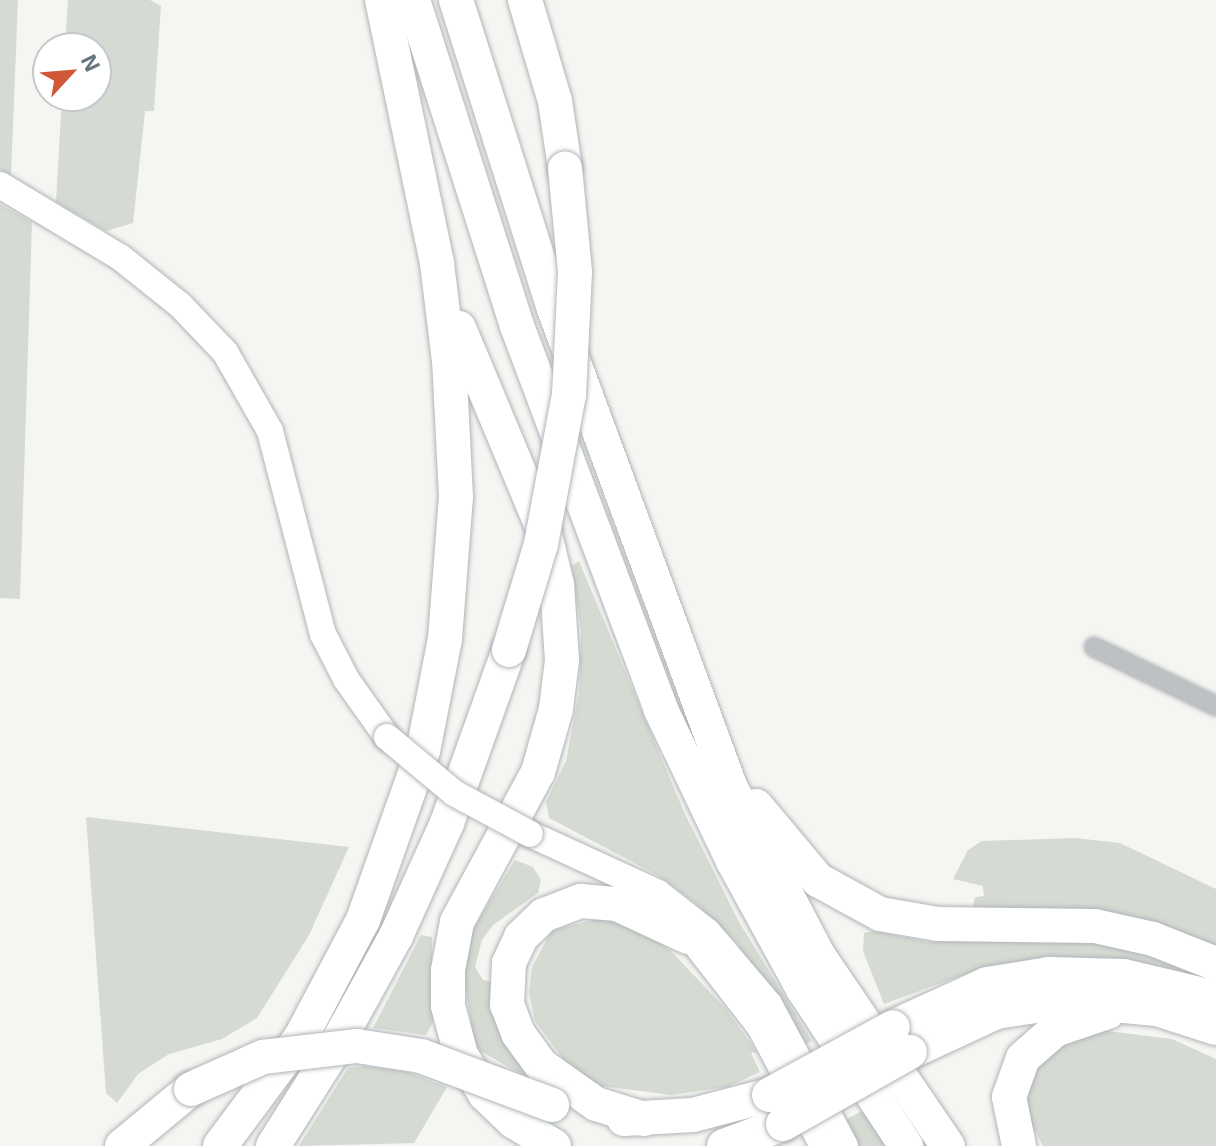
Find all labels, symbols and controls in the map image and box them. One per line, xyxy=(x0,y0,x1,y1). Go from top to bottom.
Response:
north arrow xyxy=(32,32,112,112)
text: N xyxy=(77,50,107,75)

